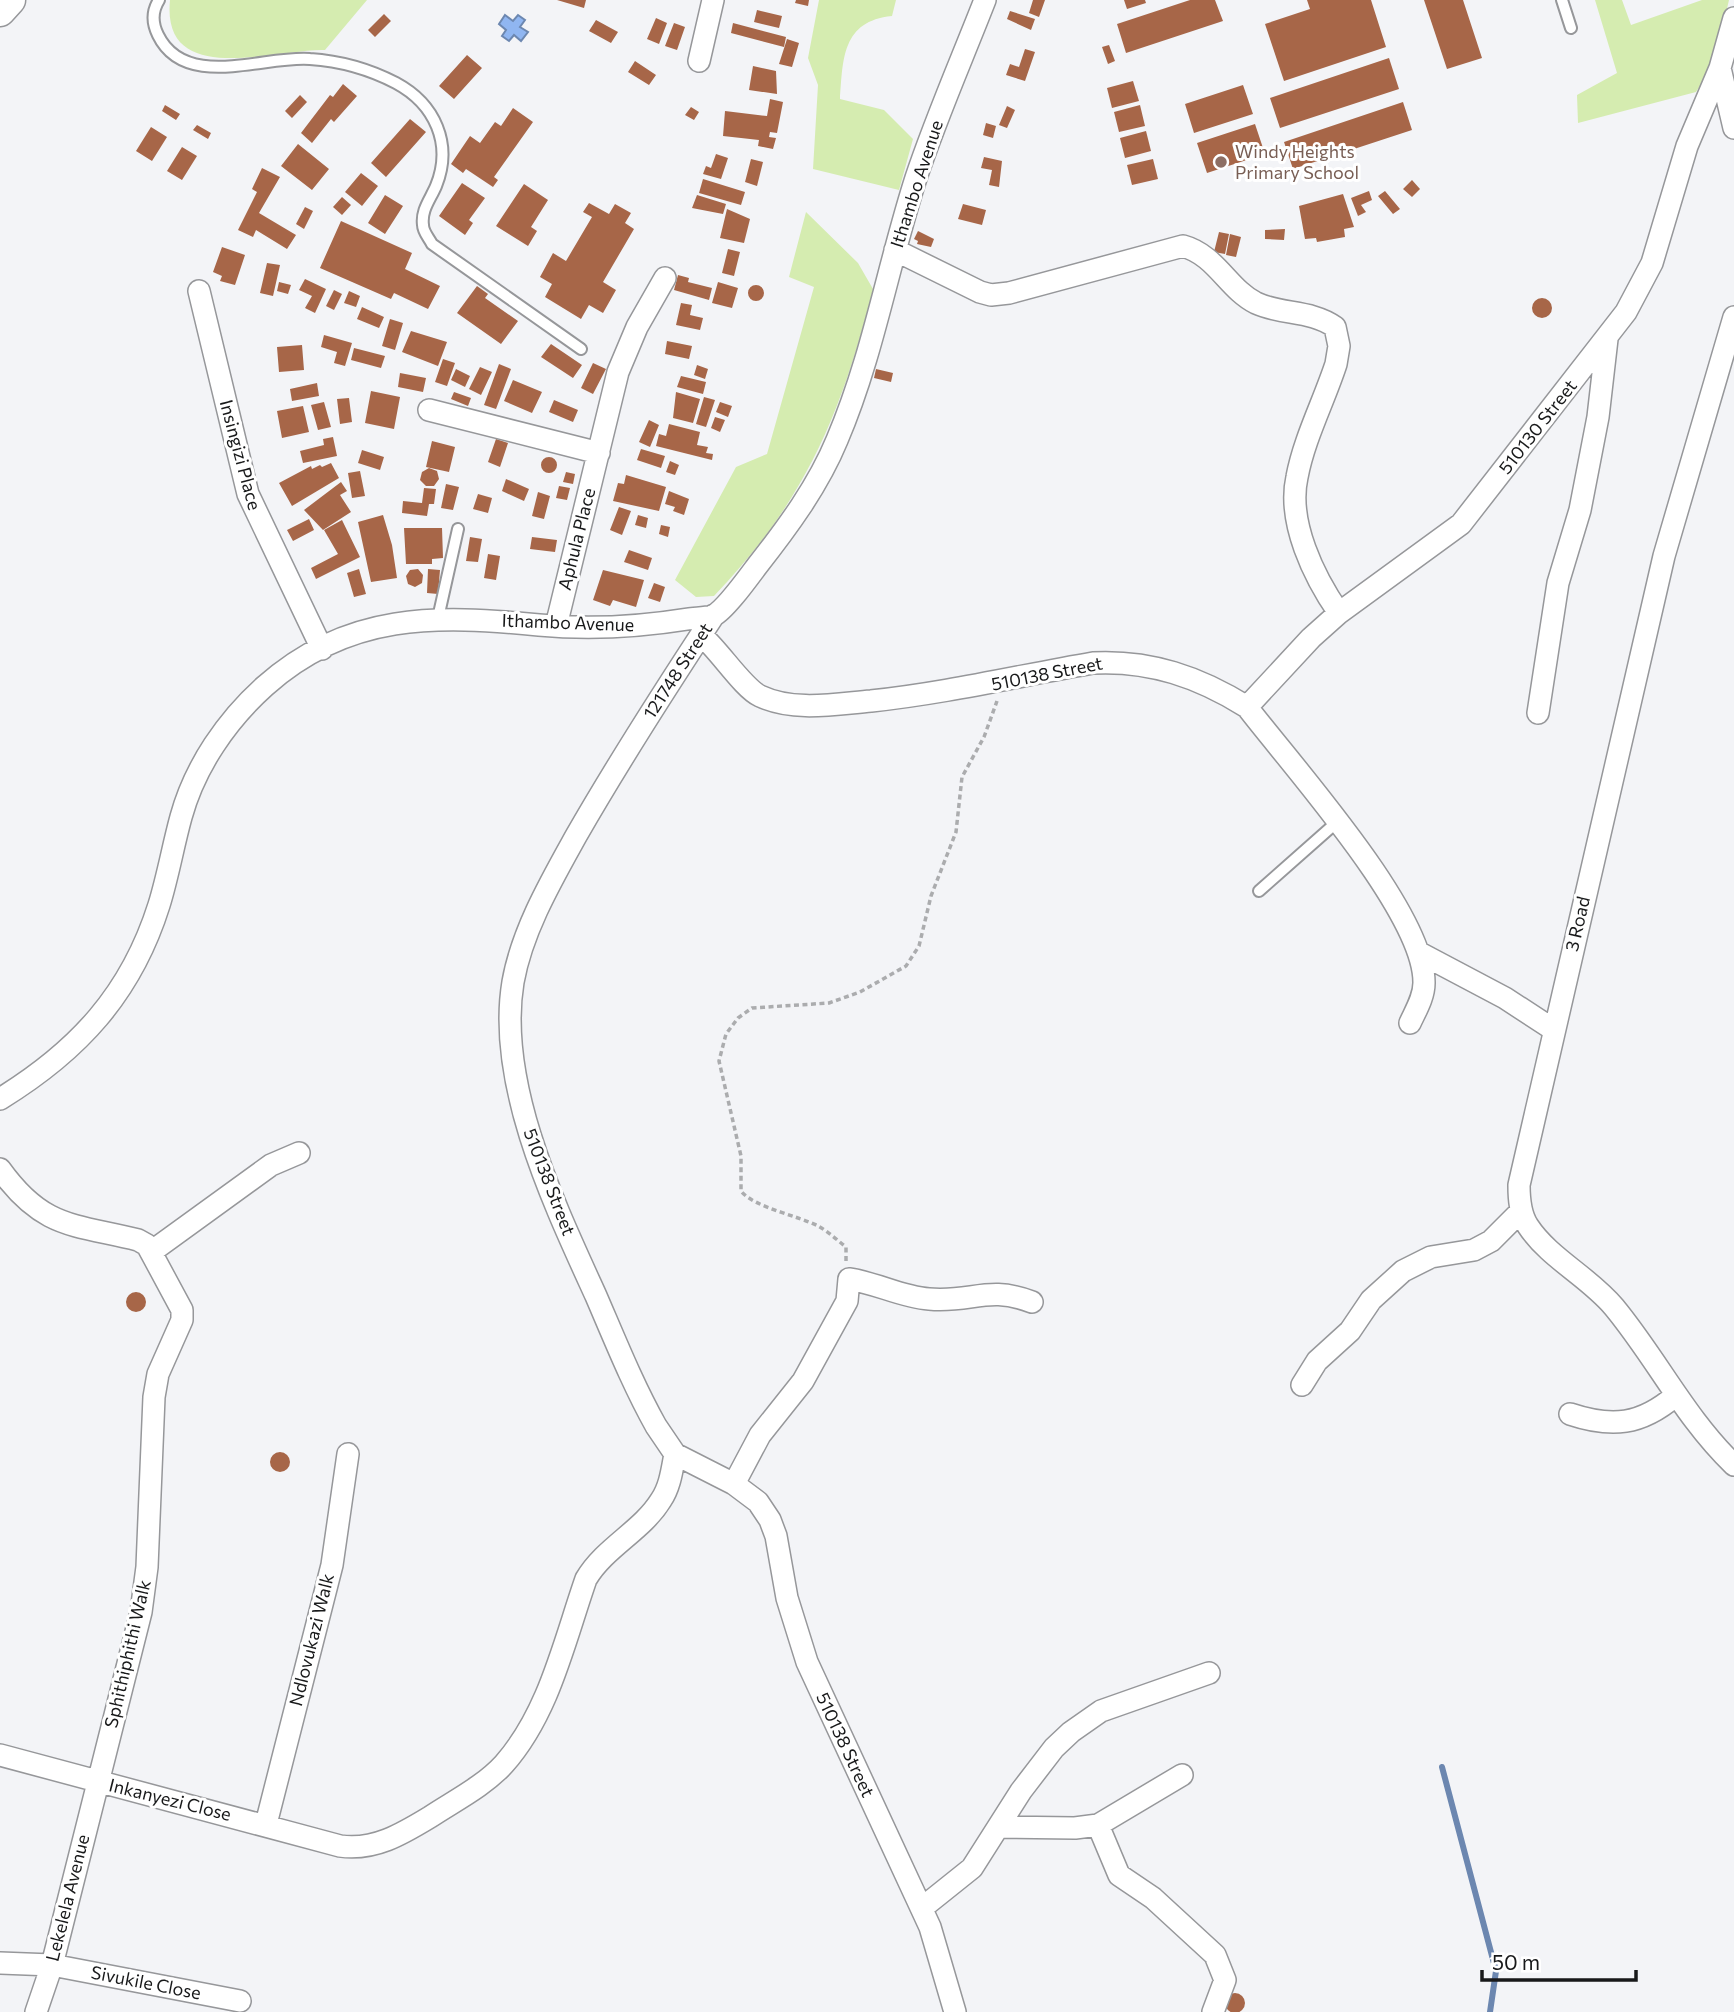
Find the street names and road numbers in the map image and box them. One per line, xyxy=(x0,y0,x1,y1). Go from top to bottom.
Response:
street label: Ithambo Avenue xyxy=(885,117,947,250)
street label: 510130 Street xyxy=(1494,375,1581,478)
street label: Insingizi Place xyxy=(216,397,266,512)
street label: Aphula Place xyxy=(553,485,599,592)
street label: Ithambo Avenue xyxy=(501,609,635,635)
street label: 121748 Street xyxy=(638,618,716,723)
street label: 510138 Street xyxy=(989,651,1104,695)
street label: 3 Road xyxy=(1560,894,1594,953)
street label: 510138 Street xyxy=(519,1125,580,1238)
street label: Ndlovukazi Walk xyxy=(284,1571,338,1708)
street label: Sphithiphithi Walk xyxy=(99,1578,155,1730)
street label: 510138 Street xyxy=(812,1689,880,1800)
street label: Inkanyezi Close xyxy=(107,1773,234,1825)
street label: Lekelela Avenue xyxy=(41,1832,93,1964)
street label: Sivukile Close xyxy=(89,1961,203,2003)

